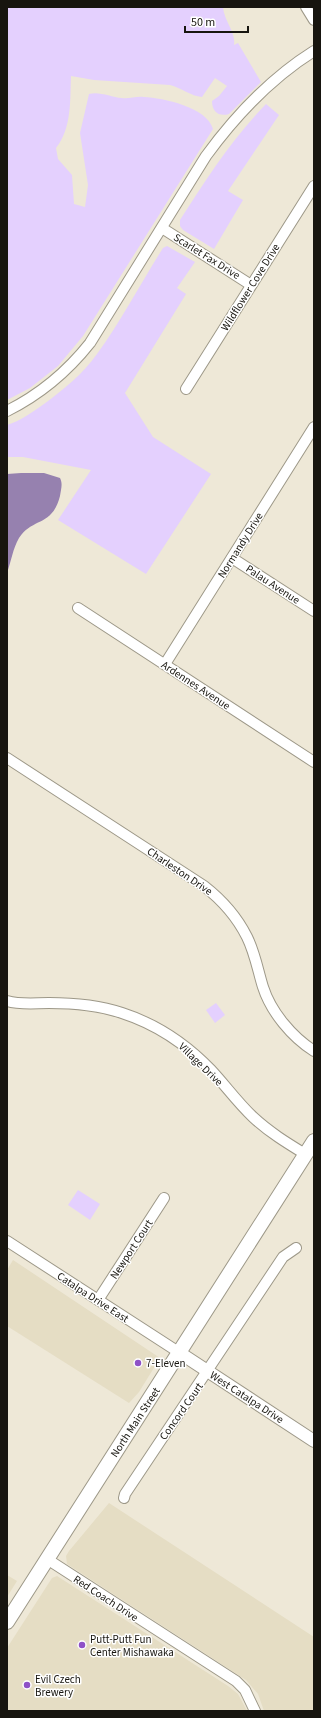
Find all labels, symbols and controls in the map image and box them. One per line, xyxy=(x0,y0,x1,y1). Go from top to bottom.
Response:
scale bar xyxy=(185,8,248,34)
text: 50 m xyxy=(191,14,215,31)
street label: Scarlet Fax Drive xyxy=(171,230,243,283)
street label: Wildflower Cove Drive xyxy=(217,240,284,334)
street label: Normandy Drive xyxy=(214,509,267,581)
street label: Palau Avenue xyxy=(243,561,303,608)
street label: Ardennes Avenue xyxy=(158,657,234,714)
street label: Charleston Drive xyxy=(144,844,216,899)
street label: Village Drive xyxy=(175,1039,227,1090)
street label: Newport Court xyxy=(107,1216,156,1282)
street label: Catalpa Drive East xyxy=(54,1269,132,1326)
place label: 7-Eleven xyxy=(146,1356,186,1371)
marker: 7-Eleven xyxy=(133,1358,143,1368)
street label: West Catalpa Drive xyxy=(207,1368,287,1427)
street label: Concord Court xyxy=(156,1379,207,1443)
street label: North Main Street xyxy=(107,1384,164,1460)
street label: Red Coach Drive xyxy=(70,1572,142,1625)
place label: Putt-Putt Fun Center Mishawaka xyxy=(90,1632,174,1660)
marker: Putt-Putt Fun Center Mishawaka xyxy=(77,1640,87,1650)
place label: Evil Czech Brewery xyxy=(35,1672,81,1700)
marker: Evil Czech Brewery xyxy=(22,1680,32,1690)

